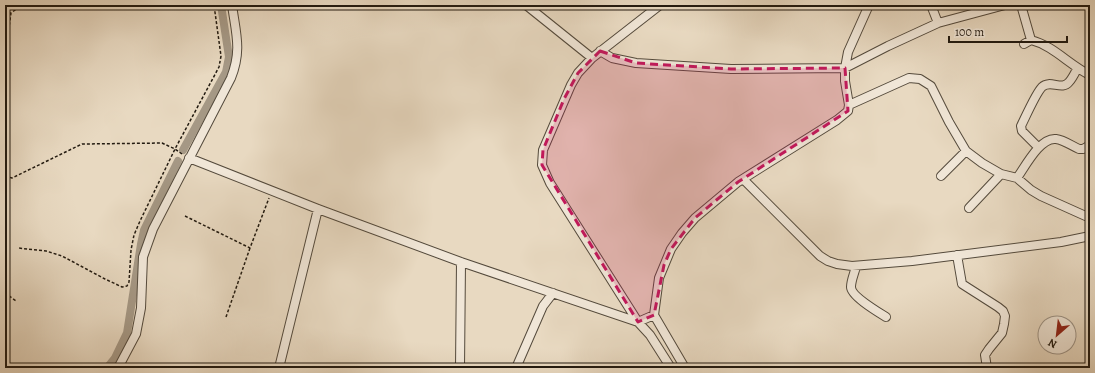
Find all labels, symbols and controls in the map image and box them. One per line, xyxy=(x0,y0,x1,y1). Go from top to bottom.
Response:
scale bar xyxy=(949,18,1067,44)
text: 100 m xyxy=(955,24,984,40)
north arrow xyxy=(1037,315,1077,355)
text: N xyxy=(1045,335,1060,352)

